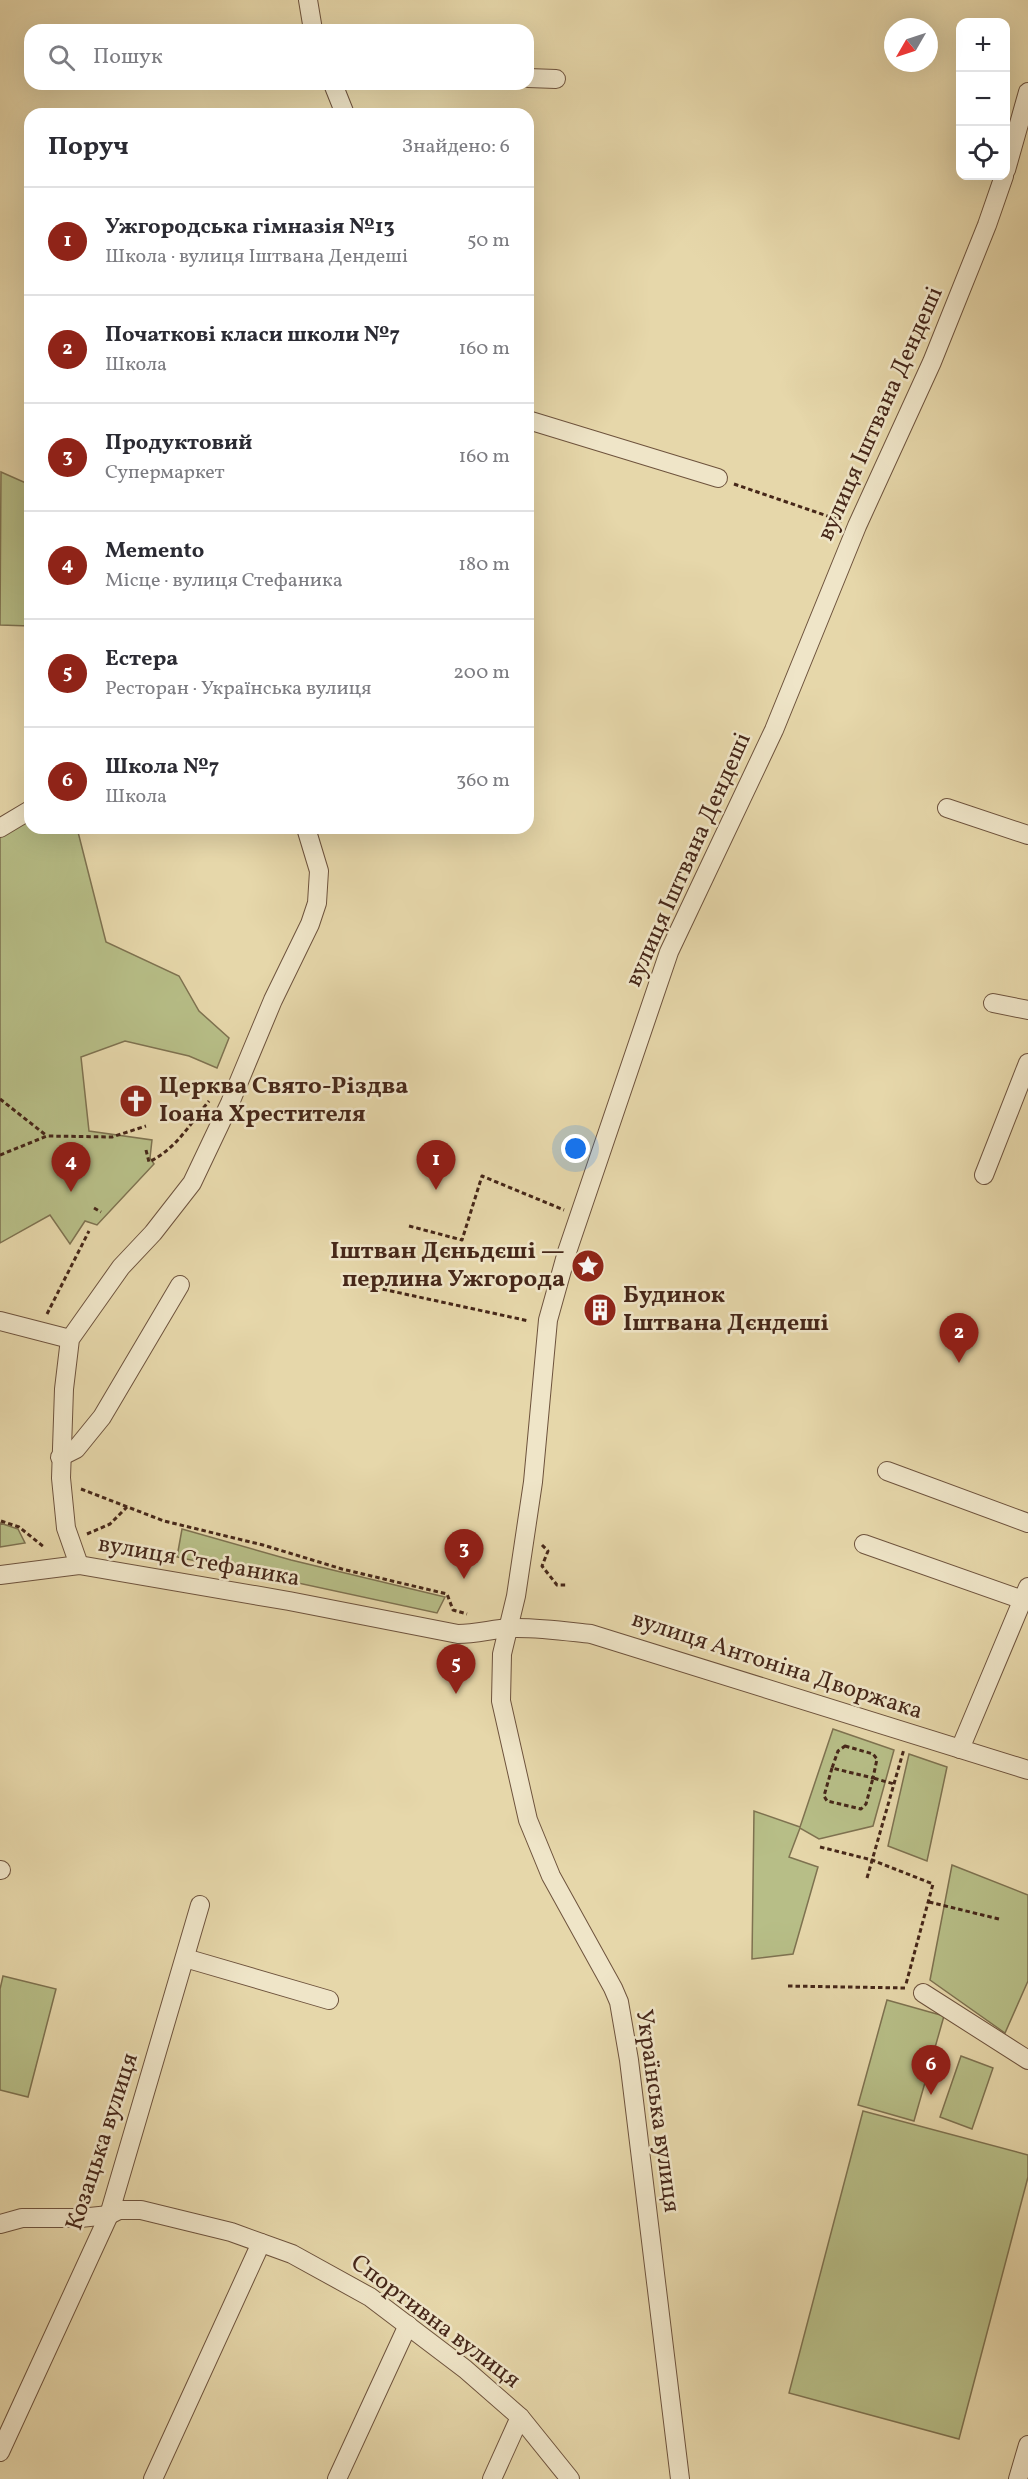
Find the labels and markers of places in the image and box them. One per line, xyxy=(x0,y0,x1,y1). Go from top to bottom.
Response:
place label: Церква Свято-Різдва Іоана Хрестителя xyxy=(159,1070,408,1132)
church icon: Церква Свято-Різдва Іоана Хрестителя xyxy=(118,1083,154,1119)
pin: 1 xyxy=(416,1140,456,1190)
pin: 4 xyxy=(52,1142,90,1192)
place label: Іштван Дєньдєші — перлина Ужгорода xyxy=(330,1235,565,1297)
place icon: Іштван Дєньдєші — перлина Ужгорода xyxy=(570,1248,606,1284)
place label: Будинок Іштвана Дєндеші xyxy=(623,1279,829,1341)
building icon: Будинок Іштвана Дєндеші xyxy=(582,1292,618,1328)
pin: 2 xyxy=(940,1314,978,1363)
pin: 3 xyxy=(444,1530,484,1579)
pin: 5 xyxy=(436,1644,476,1694)
pin: 6 xyxy=(912,2046,950,2095)

